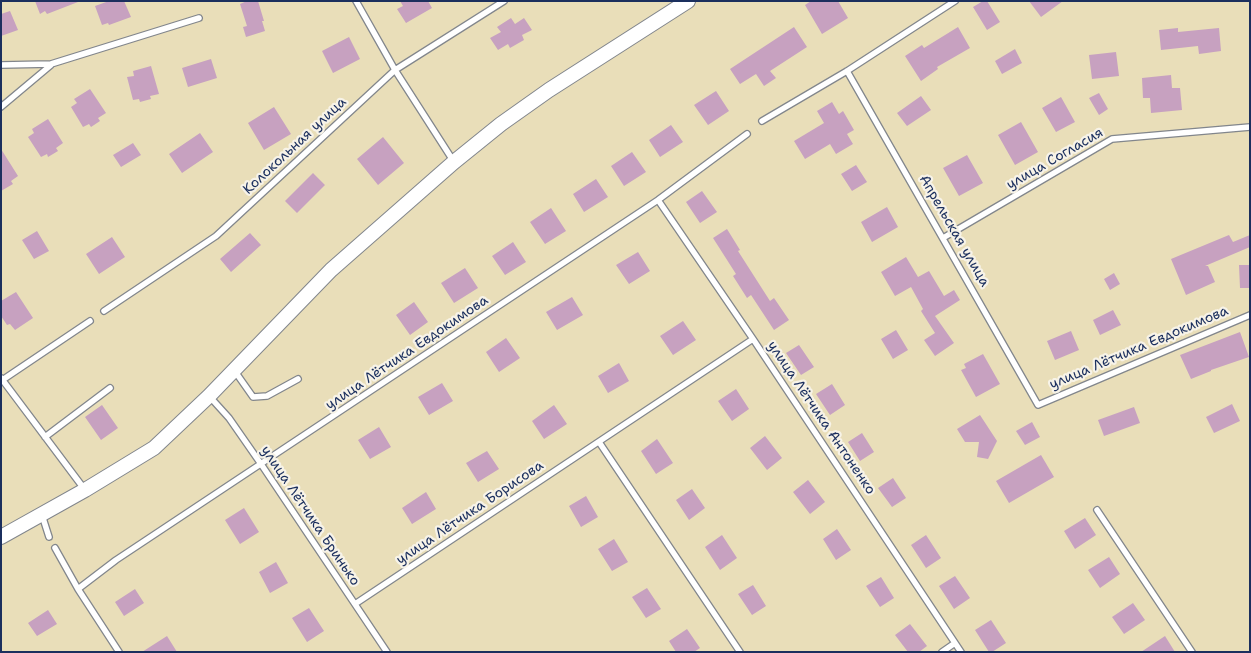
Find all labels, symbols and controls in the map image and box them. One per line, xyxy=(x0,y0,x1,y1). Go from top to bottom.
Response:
street label: Колокольная улица xyxy=(240,94,350,198)
street label: улица Согласия xyxy=(1004,124,1106,194)
street label: Апрельская улица xyxy=(915,172,993,290)
street label: улица Лётчика Евдокимова xyxy=(322,292,492,414)
street label: улица Лётчика Евдокимова xyxy=(1047,303,1231,393)
street label: улица Лётчика Антоненко xyxy=(763,338,879,498)
street label: улица Лётчика Бринько xyxy=(257,443,363,589)
street label: улица Лётчика Борисова xyxy=(393,457,547,569)

